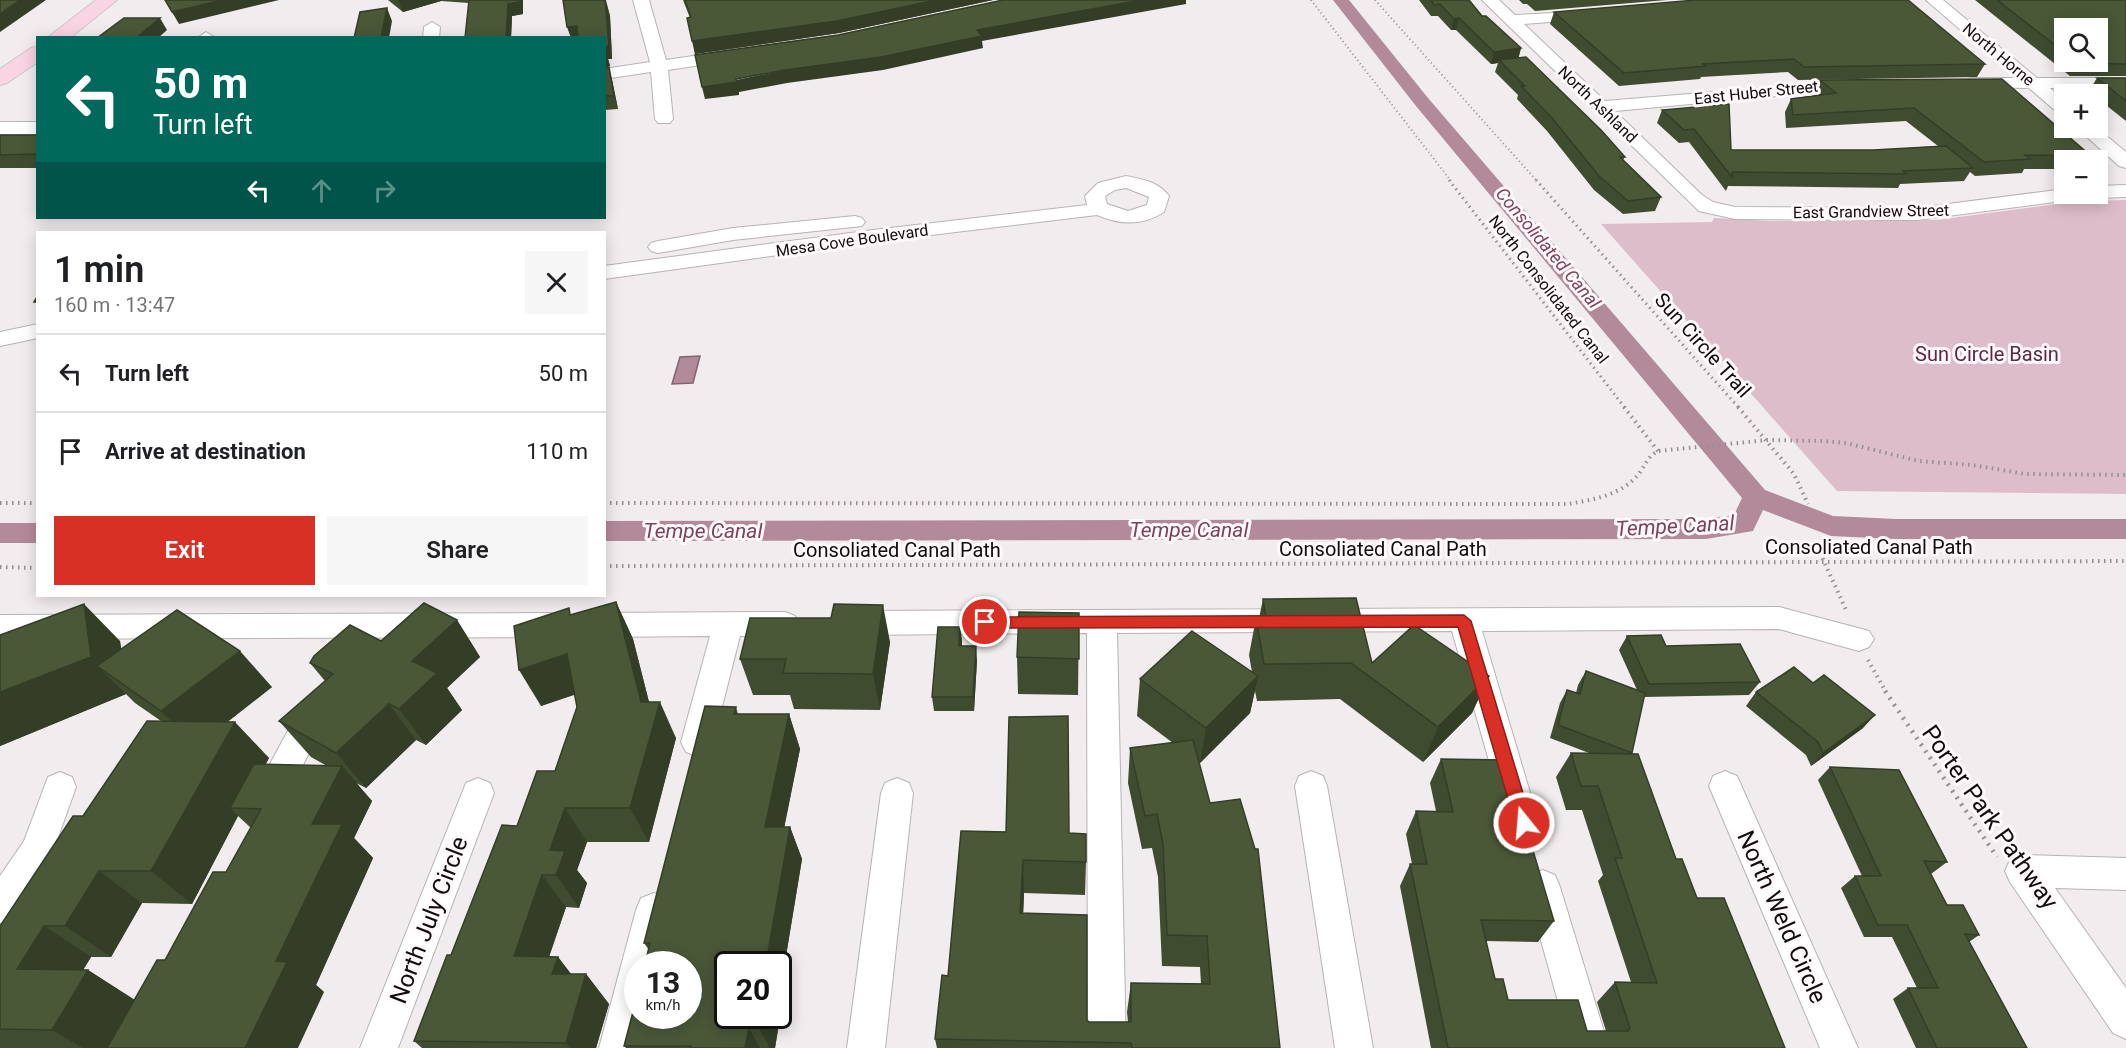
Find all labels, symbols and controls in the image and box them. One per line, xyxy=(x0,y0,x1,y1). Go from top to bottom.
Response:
map controls xyxy=(2054,18,2108,204)
button: search xyxy=(2054,18,2108,72)
street label: North Horne xyxy=(1959,19,2038,90)
text: 50 m xyxy=(153,59,248,108)
icon: left xyxy=(54,60,132,138)
street label: North Ashland xyxy=(1554,62,1641,147)
street label: East Huber Street xyxy=(1693,77,1819,108)
button: + xyxy=(2054,84,2108,138)
text: Turn left xyxy=(153,109,253,141)
button: − xyxy=(2054,150,2108,204)
icon: left xyxy=(242,174,275,207)
icon: ahead xyxy=(305,174,338,207)
icon: right xyxy=(368,174,401,207)
water label: Consolidated Canal xyxy=(1492,183,1606,313)
street label: East Grandview Street xyxy=(1793,201,1949,222)
street label: North Consolidated Canal xyxy=(1485,211,1612,367)
street label: Mesa Cove Boulevard xyxy=(775,220,930,261)
text: 1 min xyxy=(54,249,144,291)
button: close xyxy=(525,251,588,314)
street label: Sun Circle Trail xyxy=(1650,288,1756,402)
text: 160 m · 13:47 xyxy=(54,293,175,317)
park label: Sun Circle Basin xyxy=(1915,342,2059,366)
icon: left xyxy=(54,357,87,390)
text: Turn left xyxy=(105,361,189,386)
text: 50 m xyxy=(539,361,588,386)
icon: arrive xyxy=(54,435,87,468)
text: Arrive at destination xyxy=(105,439,306,464)
text: 110 m xyxy=(526,439,588,464)
water label: Tempe Canal xyxy=(1615,511,1736,541)
button: Exit xyxy=(54,516,315,585)
button: Share xyxy=(327,516,588,585)
water label: Tempe Canal xyxy=(1130,518,1249,542)
water label: Tempe Canal xyxy=(644,519,763,543)
street label: Consoliated Canal Path xyxy=(1765,535,1973,559)
street label: Consoliated Canal Path xyxy=(1279,537,1487,561)
street label: Consoliated Canal Path xyxy=(793,538,1001,562)
pin xyxy=(959,596,1010,647)
icon: arrive xyxy=(968,605,1001,638)
street label: Porter Park Pathway xyxy=(1916,720,2064,915)
position arrow xyxy=(1492,791,1556,855)
street label: North Weld Circle xyxy=(1731,826,1833,1008)
street label: North July Circle xyxy=(384,833,474,1007)
speed limit sign: 20 xyxy=(714,951,792,1029)
text: 13 xyxy=(646,965,680,1000)
text: km/h xyxy=(645,996,681,1014)

